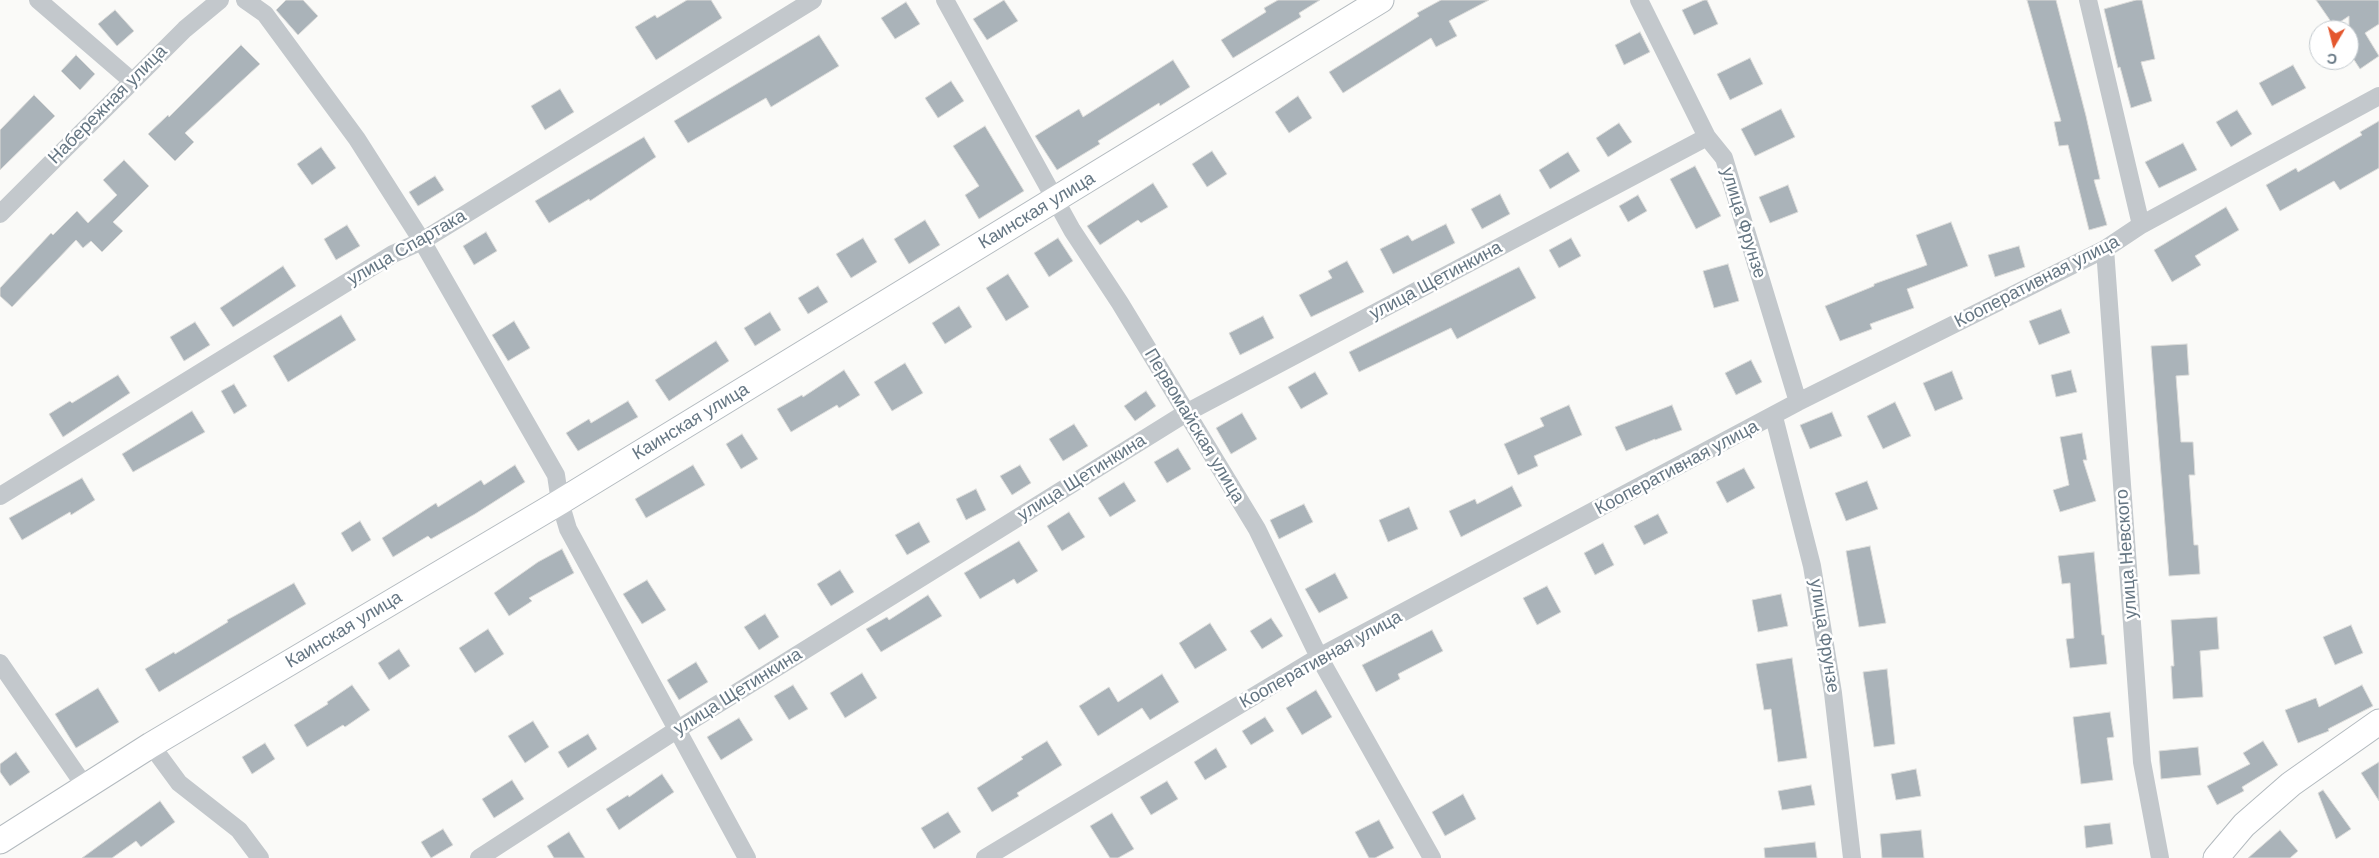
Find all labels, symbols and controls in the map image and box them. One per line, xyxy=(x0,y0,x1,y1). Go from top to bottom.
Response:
north arrow xyxy=(2309,20,2359,70)
street label: Набережная улица xyxy=(44,41,172,169)
text: С xyxy=(2326,50,2338,67)
street label: улица Фрунзе xyxy=(1716,165,1770,281)
street label: Каинская улица xyxy=(975,168,1099,254)
street label: улица Спартака xyxy=(344,205,470,291)
street label: Кооперативная улица xyxy=(1951,231,2123,333)
street label: улица Щетинкина xyxy=(1366,237,1506,325)
street label: Первомайская улица xyxy=(1139,345,1249,507)
street label: Каинская улица xyxy=(629,379,753,465)
street label: Кооперативная улица xyxy=(1592,416,1762,520)
street label: улица Щетинкина xyxy=(1014,430,1150,526)
street label: улица Невского xyxy=(2112,488,2142,620)
street label: улица Фрунзе xyxy=(1804,578,1844,694)
street label: Каинская улица xyxy=(282,587,406,673)
street label: Кооперативная улица xyxy=(1236,606,1406,714)
street label: улица Щетинкина xyxy=(670,644,806,740)

